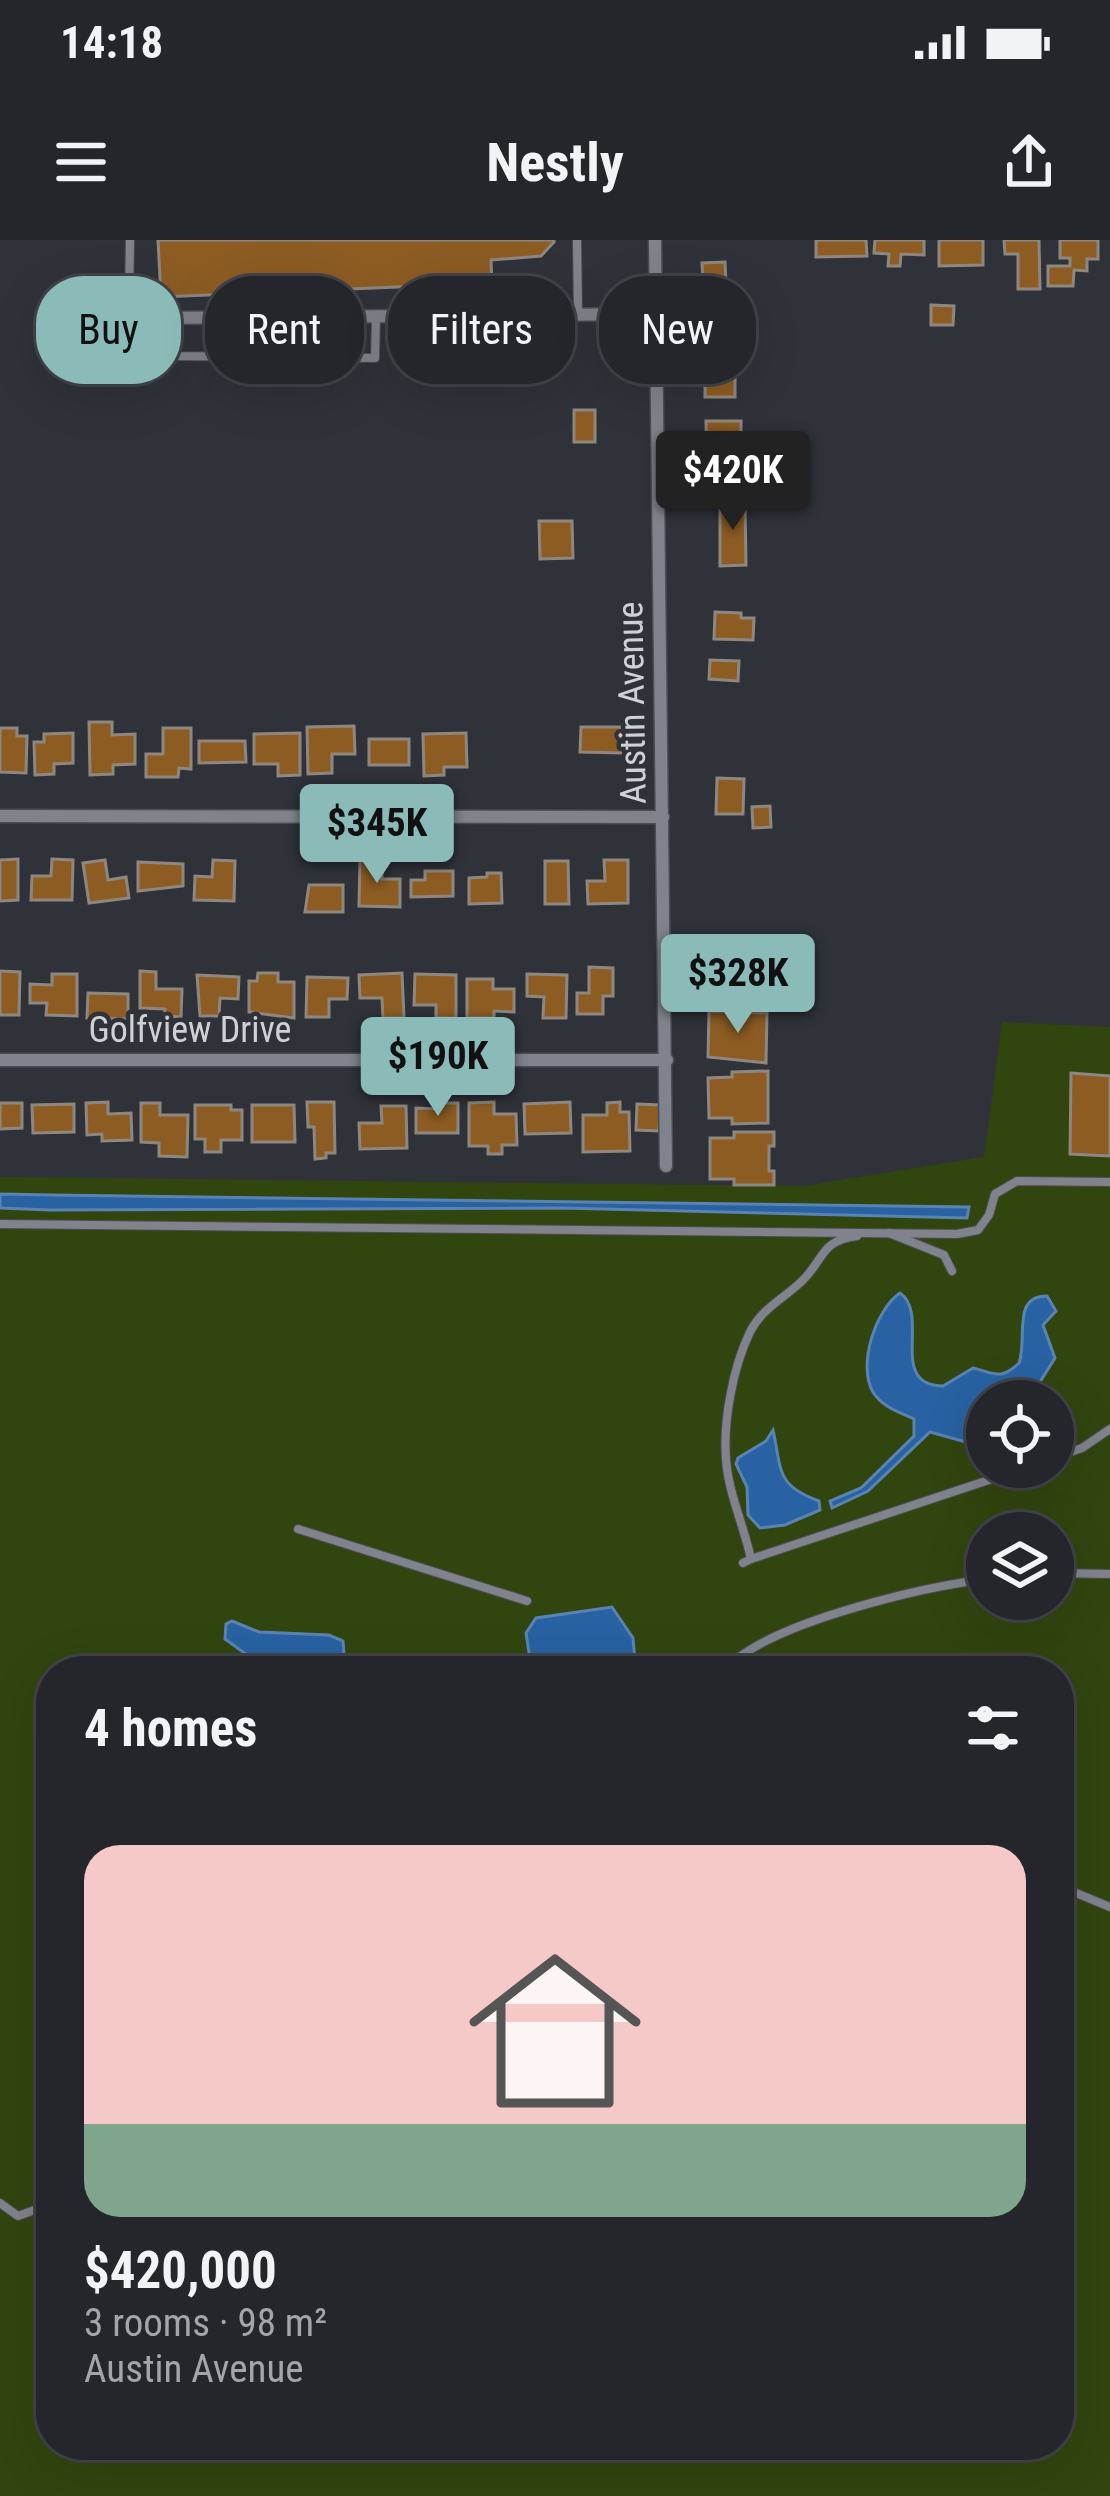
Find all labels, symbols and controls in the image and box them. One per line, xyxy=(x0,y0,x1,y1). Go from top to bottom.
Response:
text: 14:18 xyxy=(60,16,163,69)
icon: menu xyxy=(48,129,114,195)
icon: share xyxy=(996,129,1062,195)
text: Nestly xyxy=(486,131,624,194)
chip: Buy xyxy=(36,276,181,384)
chip: Rent xyxy=(205,276,364,384)
chip: Filters xyxy=(388,276,575,384)
chip: New xyxy=(599,276,756,384)
pin: $420K xyxy=(649,431,817,533)
text: $420K xyxy=(683,447,783,493)
street label: Austin Avenue xyxy=(609,601,655,805)
pin: $345K xyxy=(293,784,461,886)
text: $345K xyxy=(327,800,427,846)
pin: $328K xyxy=(654,934,822,1036)
text: $328K xyxy=(688,950,788,996)
street label: Golfview Drive xyxy=(88,1009,292,1051)
pin: $190K xyxy=(354,1017,522,1119)
text: $190K xyxy=(388,1033,488,1079)
map controls xyxy=(966,1380,1074,1620)
button: locate xyxy=(966,1380,1074,1488)
button: layers xyxy=(966,1512,1074,1620)
icon: filters xyxy=(960,1695,1026,1761)
text: 4 homes xyxy=(84,1699,257,1758)
icon: home xyxy=(447,1923,663,2139)
text: $420,000 xyxy=(84,2241,277,2300)
text: 3 rooms · 98 m² xyxy=(84,2300,327,2346)
text: Austin Avenue xyxy=(84,2346,304,2392)

